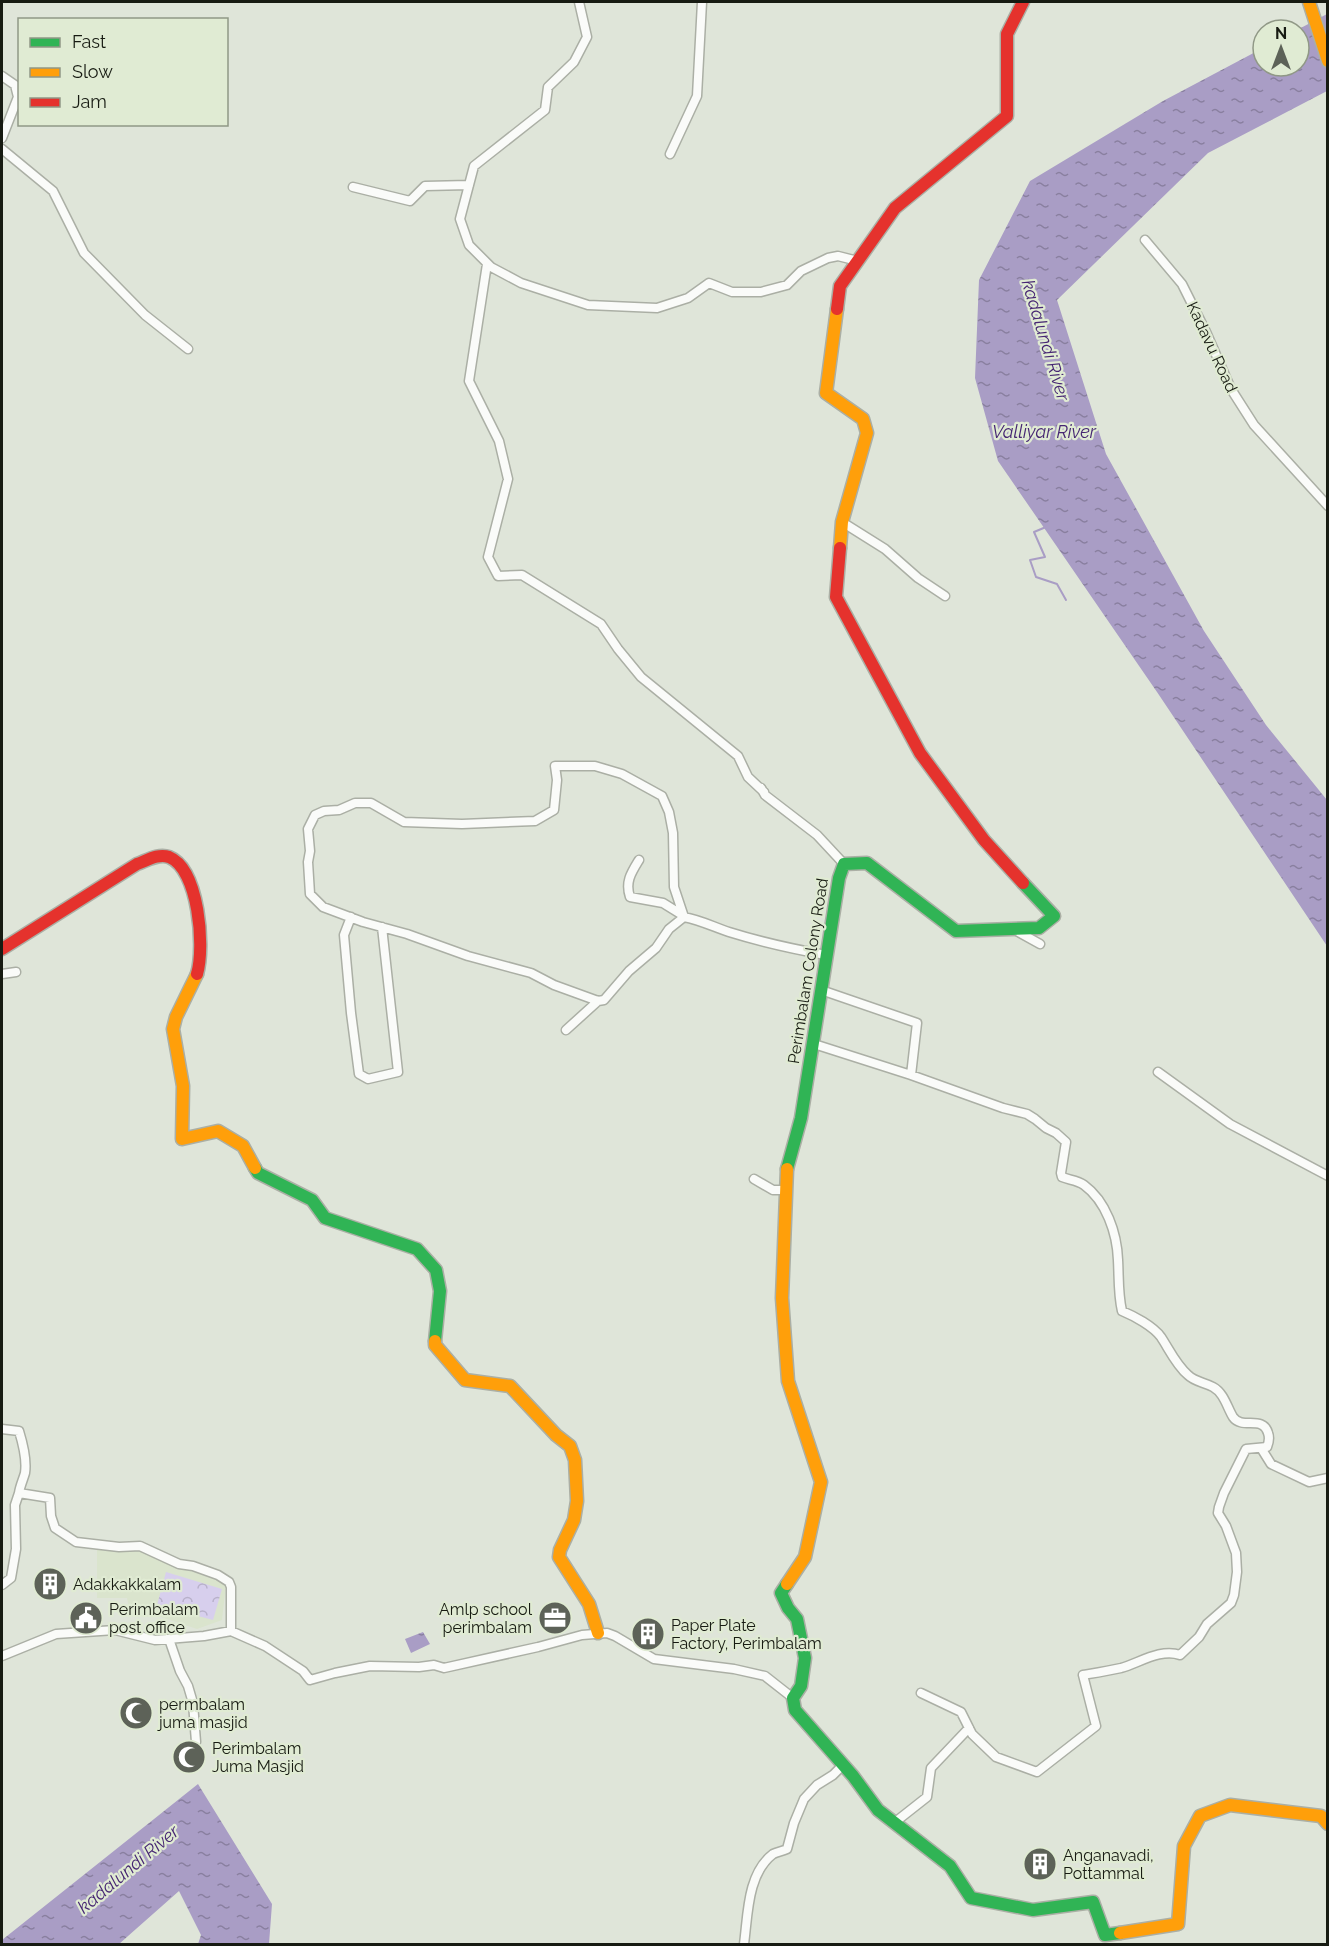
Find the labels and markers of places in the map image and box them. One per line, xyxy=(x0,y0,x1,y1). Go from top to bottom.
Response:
building icon: Adakkakkalam xyxy=(32,1566,68,1602)
place label: Adakkakkalam xyxy=(73,1575,181,1594)
public building icon: Perimbalam post office xyxy=(68,1600,104,1636)
place label: Perimbalam post office xyxy=(109,1600,198,1637)
place label: Amlp school perimbalam xyxy=(439,1600,533,1637)
office icon: Amlp school perimbalam xyxy=(537,1600,573,1636)
building icon: Paper Plate Factory, Perimbalam xyxy=(630,1616,666,1652)
place label: Paper Plate Factory, Perimbalam xyxy=(671,1616,822,1653)
mosque icon: permbalam juma masjid xyxy=(118,1695,154,1731)
place label: permbalam juma masjid xyxy=(157,1695,248,1732)
mosque icon: Perimbalam Juma Masjid xyxy=(171,1739,207,1775)
place label: Perimbalam Juma Masjid xyxy=(212,1739,304,1776)
building icon: Anganavadi, Pottammal xyxy=(1022,1846,1058,1882)
place label: Anganavadi, Pottammal xyxy=(1063,1846,1154,1883)

